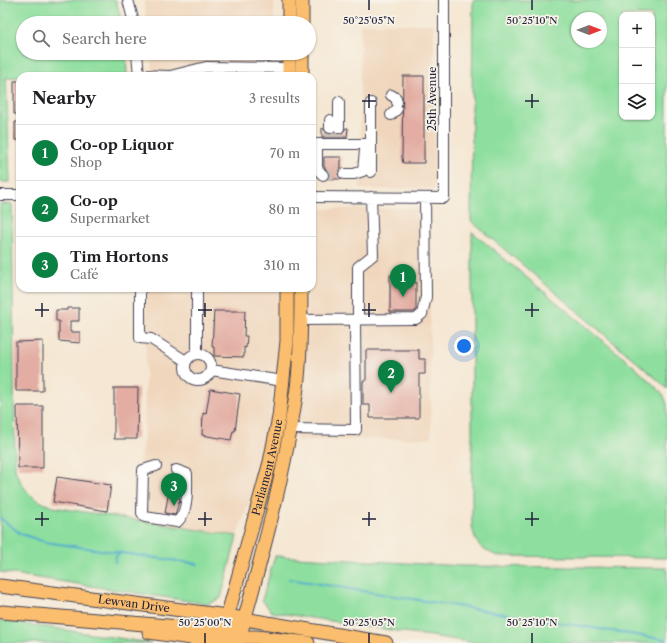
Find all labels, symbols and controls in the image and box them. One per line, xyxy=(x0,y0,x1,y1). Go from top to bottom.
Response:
north arrow xyxy=(571,12,607,48)
map controls xyxy=(619,12,655,120)
button: + xyxy=(619,12,655,48)
text: 50°25'05"N xyxy=(343,14,395,27)
text: 50°25'10"N xyxy=(507,14,557,27)
search box xyxy=(16,16,316,60)
icon: search xyxy=(30,27,52,49)
text: Search here xyxy=(62,29,147,48)
button: − xyxy=(619,48,655,84)
street label: 25th Avenue xyxy=(425,67,439,131)
button: layers xyxy=(619,84,655,120)
text: Nearby xyxy=(32,88,96,108)
text: 3 results xyxy=(249,90,300,106)
text: Co-op Liquor xyxy=(70,135,174,154)
text: 1 xyxy=(42,145,48,161)
text: 70 m xyxy=(270,145,300,161)
text: Shop xyxy=(70,154,102,170)
text: Co-op xyxy=(70,191,118,210)
text: 2 xyxy=(41,201,49,217)
text: 80 m xyxy=(268,201,300,217)
text: Supermarket xyxy=(70,210,150,226)
text: Tim Hortons xyxy=(70,247,168,266)
text: 3 xyxy=(41,257,49,273)
text: 310 m xyxy=(264,257,300,273)
pin: 1 xyxy=(390,264,416,297)
text: Café xyxy=(70,266,99,282)
your location xyxy=(454,336,474,356)
pin: 2 xyxy=(378,360,404,393)
street label: Parliament Avenue xyxy=(249,418,285,517)
pin: 3 xyxy=(161,473,187,506)
street label: Lewvan Drive xyxy=(97,592,171,615)
text: 50°25'00"N xyxy=(178,616,232,629)
text: 50°25'05"N xyxy=(343,616,395,629)
text: 50°25'10"N xyxy=(507,616,557,629)

